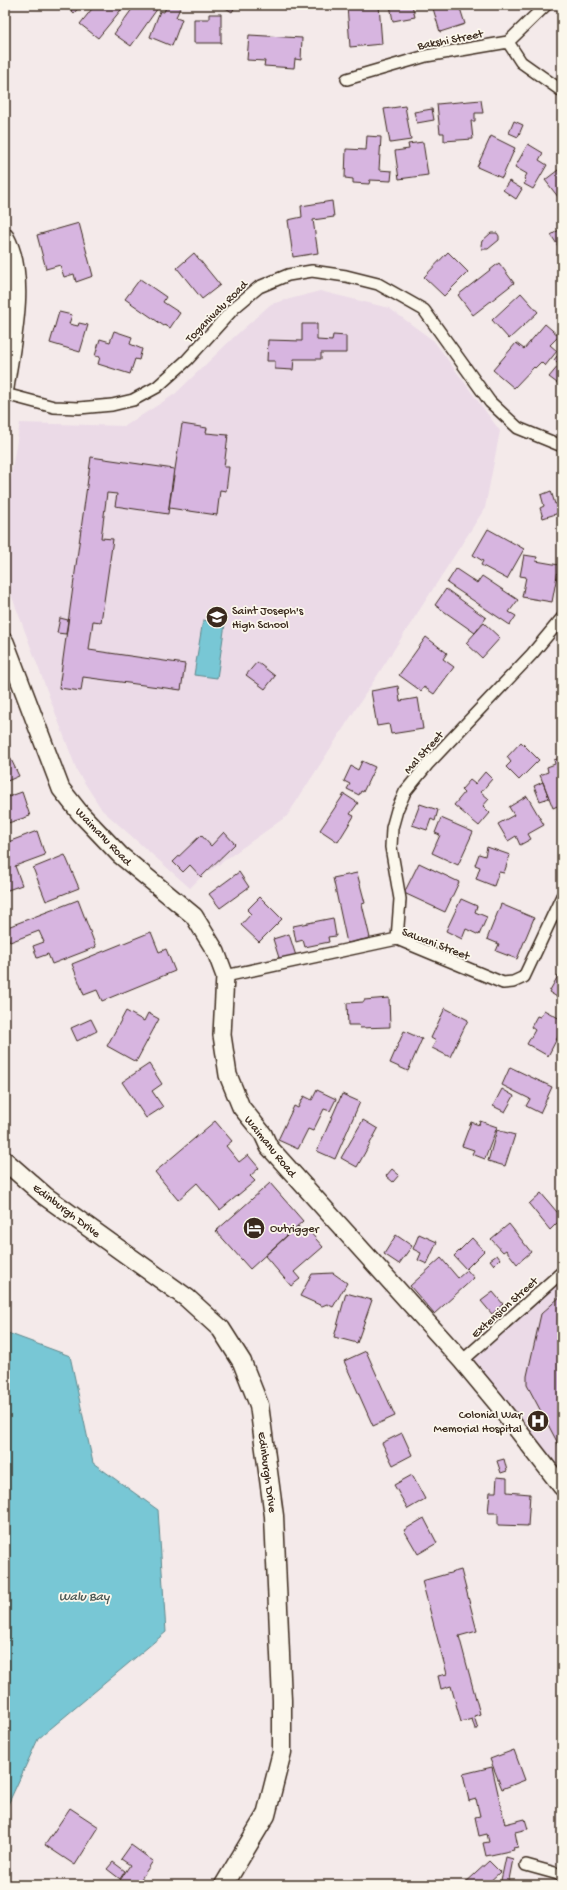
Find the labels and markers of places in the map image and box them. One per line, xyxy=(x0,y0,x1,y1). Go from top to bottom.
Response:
school or university icon: Saint Joseph's High School xyxy=(204,604,230,630)
place label: Saint Joseph's High School xyxy=(232,605,304,633)
hotel icon: Outrigger xyxy=(241,1215,267,1241)
place label: Outrigger xyxy=(270,1223,320,1237)
hospital icon: Colonial War Memorial Hospital xyxy=(525,1408,551,1434)
place label: Colonial War Memorial Hospital xyxy=(434,1409,524,1437)

